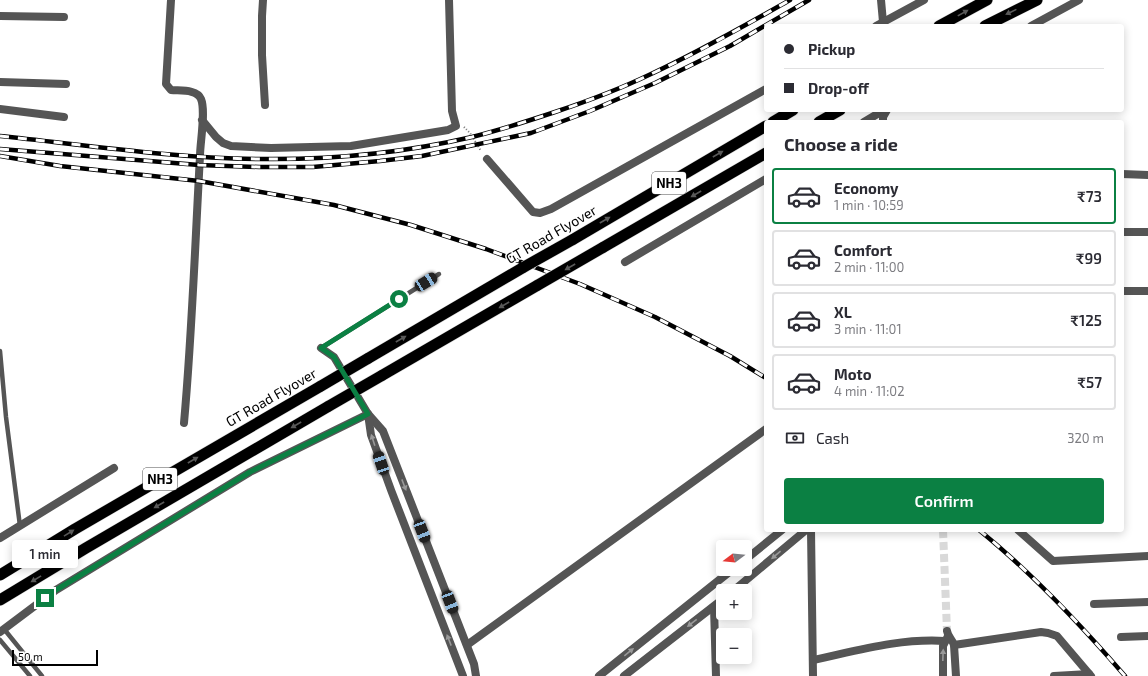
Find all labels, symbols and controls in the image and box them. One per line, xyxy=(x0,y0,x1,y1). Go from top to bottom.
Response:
one-way arrow xyxy=(1005,9,1016,15)
one-way arrow xyxy=(957,10,969,16)
text: Pickup xyxy=(808,40,855,58)
text: Drop-off xyxy=(808,79,869,97)
text: Choose a ride xyxy=(784,133,898,155)
one-way arrow xyxy=(712,151,724,158)
road number: NH3 xyxy=(652,172,686,194)
icon: car xyxy=(786,178,822,214)
text: Economy xyxy=(834,179,899,197)
text: ₹73 xyxy=(1077,187,1102,205)
one-way arrow xyxy=(690,190,702,197)
text: 1 min · 10:59 xyxy=(834,197,904,213)
street label: GT Road Flyover xyxy=(503,201,600,267)
one-way arrow xyxy=(600,216,610,224)
icon: car xyxy=(786,240,822,276)
text: Comfort xyxy=(834,241,892,259)
text: ₹99 xyxy=(1076,249,1102,267)
text: 2 min · 11:00 xyxy=(834,259,904,275)
one-way arrow xyxy=(564,263,576,270)
car xyxy=(413,271,439,293)
route start xyxy=(390,290,408,308)
one-way arrow xyxy=(498,301,510,308)
icon: car xyxy=(786,302,822,338)
text: XL xyxy=(834,303,852,321)
text: ₹125 xyxy=(1070,311,1102,329)
text: 3 min · 11:01 xyxy=(834,321,902,337)
one-way arrow xyxy=(395,336,407,343)
street label: GT Road Flyover xyxy=(223,364,320,430)
icon: car xyxy=(786,364,822,400)
text: Moto xyxy=(834,365,872,383)
text: ₹57 xyxy=(1077,373,1102,391)
text: 4 min · 11:02 xyxy=(834,383,905,399)
one-way arrow xyxy=(290,422,302,429)
icon: cash xyxy=(784,427,806,449)
text: Cash xyxy=(816,429,849,447)
text: 320 m xyxy=(1067,430,1104,446)
one-way arrow xyxy=(370,433,376,445)
car xyxy=(371,450,391,476)
one-way arrow xyxy=(188,456,198,464)
road number: NH3 xyxy=(143,468,177,490)
button: Confirm xyxy=(784,478,1104,524)
one-way arrow xyxy=(401,480,407,491)
one-way arrow xyxy=(153,501,165,508)
car xyxy=(412,518,432,544)
one-way arrow xyxy=(63,529,75,536)
callout: 1 min xyxy=(12,540,78,568)
north arrow xyxy=(716,540,752,576)
map controls xyxy=(716,540,752,664)
text: 1 min xyxy=(30,546,60,562)
one-way arrow xyxy=(770,550,781,559)
one-way arrow xyxy=(30,575,42,582)
button: + xyxy=(716,584,752,620)
route end xyxy=(36,589,54,607)
car xyxy=(440,589,460,615)
one-way arrow xyxy=(687,619,698,627)
button: − xyxy=(716,628,752,664)
one-way arrow xyxy=(446,633,452,645)
one-way arrow xyxy=(624,647,635,656)
scale bar xyxy=(12,648,98,667)
one-way arrow xyxy=(940,648,946,661)
text: 50 m xyxy=(18,650,43,663)

